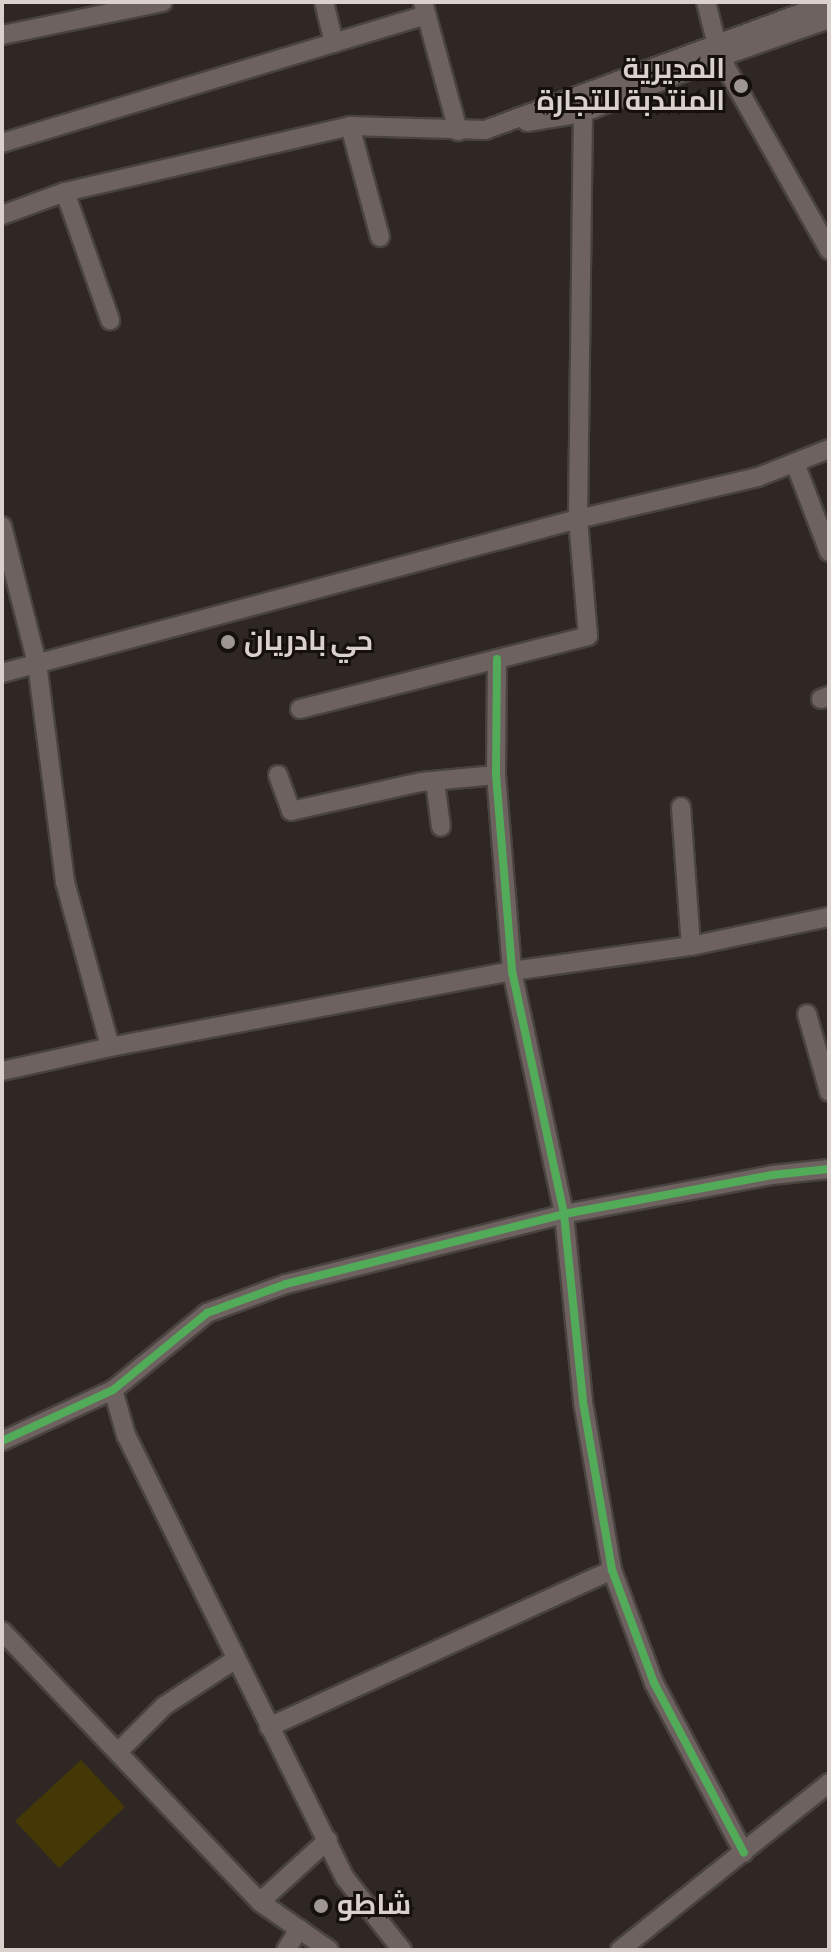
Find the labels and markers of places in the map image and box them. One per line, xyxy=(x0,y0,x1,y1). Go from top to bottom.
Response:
place label: المديرية المنتدبة للتجارة xyxy=(537,53,725,119)
marker: المديرية المنتدبة للتجارة xyxy=(732,77,750,95)
place label: حي بادريان xyxy=(244,625,373,659)
marker: حي بادريان xyxy=(219,633,237,651)
place label: شاطو xyxy=(337,1889,411,1923)
marker: شاطو xyxy=(312,1897,330,1915)

